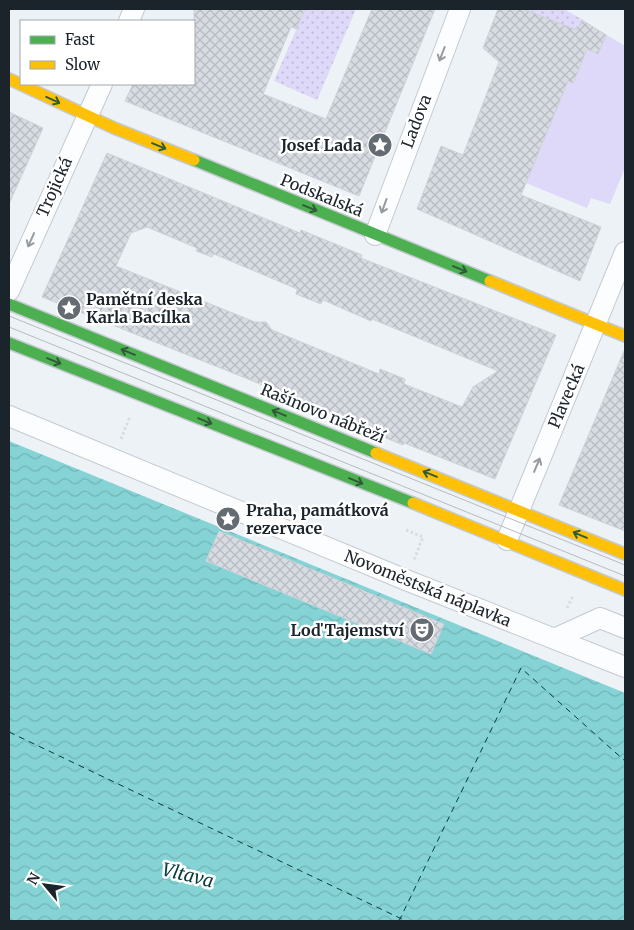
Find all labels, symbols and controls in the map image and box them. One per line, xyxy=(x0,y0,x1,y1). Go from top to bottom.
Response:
legend xyxy=(20,20,195,85)
text: Fast xyxy=(65,30,95,49)
one-way arrow xyxy=(437,46,446,61)
text: Slow xyxy=(65,55,100,74)
street label: Ladova xyxy=(397,91,435,151)
one-way arrow xyxy=(45,95,60,105)
place icon: Josef Lada xyxy=(367,132,393,158)
place label: Josef Lada xyxy=(280,135,362,155)
one-way arrow xyxy=(152,143,167,152)
street label: Trojická xyxy=(32,154,76,220)
street label: Podskalská xyxy=(278,169,367,221)
one-way arrow xyxy=(379,198,388,213)
one-way arrow xyxy=(302,204,317,213)
one-way arrow xyxy=(26,232,36,247)
one-way arrow xyxy=(452,265,467,275)
place label: Pamětní deska Karla Bacílka xyxy=(86,289,203,327)
place icon: Pamětní deska Karla Bacílka xyxy=(56,295,82,321)
one-way arrow xyxy=(121,347,137,356)
one-way arrow xyxy=(46,356,61,366)
street label: Plavecká xyxy=(544,361,589,431)
street label: Rašínovo nábřeží xyxy=(258,379,389,447)
one-way arrow xyxy=(272,408,287,417)
one-way arrow xyxy=(197,416,212,426)
one-way arrow xyxy=(533,458,543,473)
one-way arrow xyxy=(423,468,438,478)
one-way arrow xyxy=(348,476,363,486)
place label: Praha, památková rezervace xyxy=(246,500,389,538)
place icon: Praha, památková rezervace xyxy=(215,506,241,532)
one-way arrow xyxy=(573,530,588,540)
street label: Novoměstská náplavka xyxy=(342,545,515,631)
theatre icon: Loď Tajemství xyxy=(409,617,435,643)
place label: Loď Tajemství xyxy=(291,620,405,640)
water label: Vltava xyxy=(160,858,216,892)
north arrow xyxy=(20,860,70,910)
text: N xyxy=(23,869,44,888)

